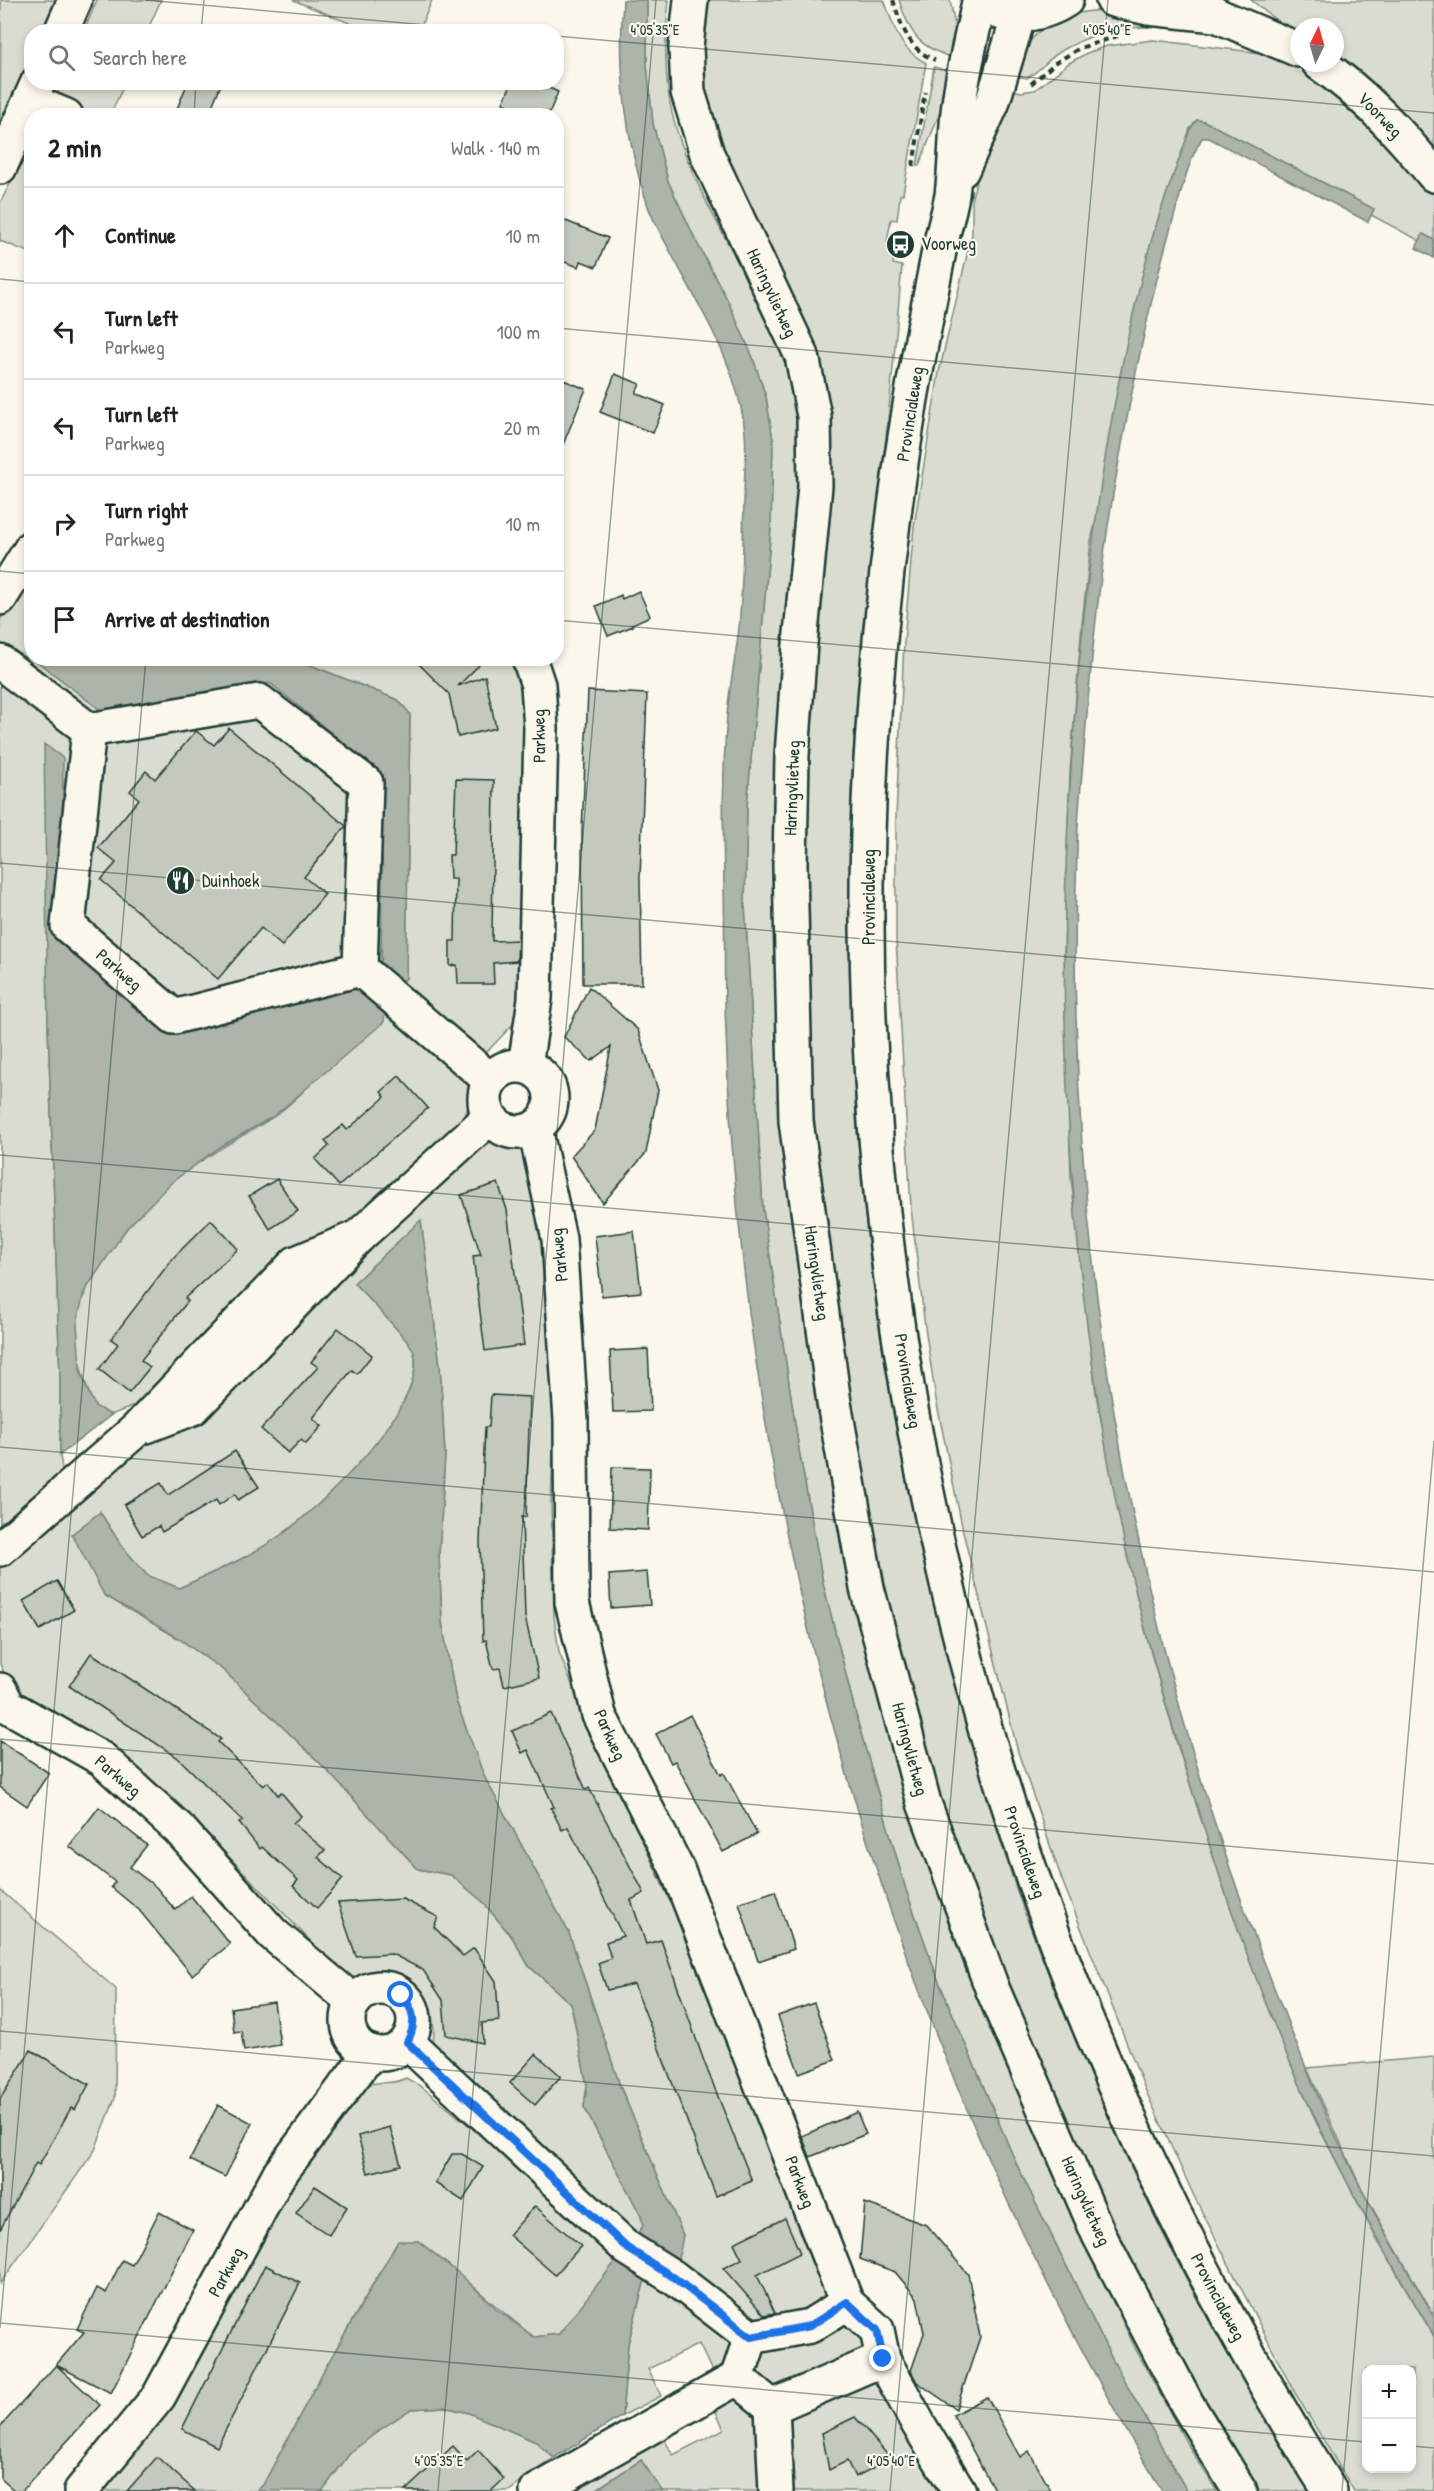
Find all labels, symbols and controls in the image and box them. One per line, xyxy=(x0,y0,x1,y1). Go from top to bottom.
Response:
north arrow xyxy=(1290,18,1344,72)
text: 4°05'35"E xyxy=(631,19,680,40)
text: 4°05'40"E xyxy=(1083,19,1131,40)
search box xyxy=(24,24,564,90)
icon: search xyxy=(45,41,78,74)
text: Search here xyxy=(93,42,187,72)
street label: Voorweg xyxy=(1352,86,1408,143)
text: 2 min xyxy=(48,130,101,165)
text: Walk · 140 m xyxy=(451,134,540,161)
icon: ahead xyxy=(48,219,81,252)
text: Continue xyxy=(105,220,176,250)
text: 10 m xyxy=(506,222,540,249)
bus stop icon: Voorweg xyxy=(884,228,916,260)
place label: Voorweg xyxy=(921,231,976,256)
street label: Haringvlietweg xyxy=(741,244,804,341)
text: Turn left xyxy=(105,303,178,333)
icon: left xyxy=(48,315,81,348)
text: 100 m xyxy=(497,318,540,345)
text: Parkweg xyxy=(105,333,165,360)
street label: Provincialeweg xyxy=(890,365,929,463)
text: Turn left xyxy=(105,399,178,429)
icon: left xyxy=(48,411,81,444)
text: 20 m xyxy=(503,414,540,441)
text: Parkweg xyxy=(105,429,165,456)
text: Turn right xyxy=(105,495,188,525)
icon: right xyxy=(48,507,81,540)
text: 10 m xyxy=(506,510,540,537)
text: Parkweg xyxy=(105,525,165,552)
icon: arrive xyxy=(48,603,81,636)
text: Arrive at destination xyxy=(105,604,270,634)
street label: Parkweg xyxy=(526,709,551,763)
street label: Haringvlietweg xyxy=(777,740,806,836)
street label: Provincialeweg xyxy=(856,849,881,945)
restaurant icon: Duinhoek xyxy=(165,865,197,897)
place label: Duinhoek xyxy=(202,868,260,893)
street label: Parkweg xyxy=(91,943,148,997)
street label: Haringvlietweg xyxy=(798,1224,837,1322)
street label: Parkweg xyxy=(543,1227,574,1283)
street label: Provincialeweg xyxy=(889,1332,928,1430)
street label: Haringvlietweg xyxy=(886,1700,935,1798)
street label: Parkweg xyxy=(588,1705,633,1764)
street label: Parkweg xyxy=(90,1749,147,1802)
street label: Provincialeweg xyxy=(998,1803,1053,1901)
route start xyxy=(387,1981,413,2007)
street label: Parkweg xyxy=(779,2152,822,2211)
street label: Haringvlietweg xyxy=(1056,2152,1117,2249)
street label: Parkweg xyxy=(202,2242,249,2301)
street label: Provincialeweg xyxy=(1185,2249,1252,2345)
route end xyxy=(869,2345,895,2371)
map controls xyxy=(1362,2365,1416,2473)
button: + xyxy=(1362,2365,1416,2419)
button: − xyxy=(1362,2419,1416,2473)
text: 4°05'35"E xyxy=(415,2450,464,2471)
text: 4°05'40"E xyxy=(867,2450,915,2471)

